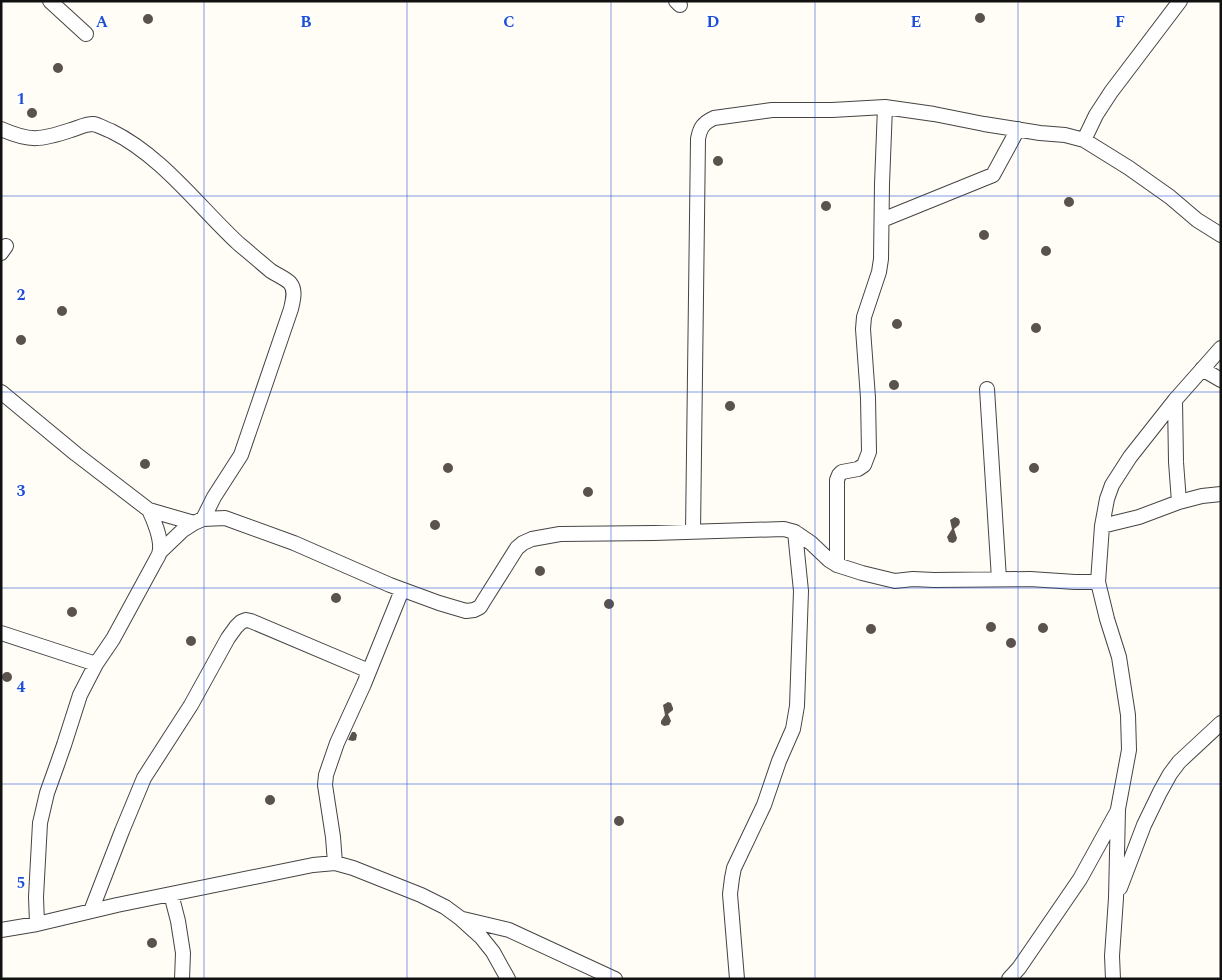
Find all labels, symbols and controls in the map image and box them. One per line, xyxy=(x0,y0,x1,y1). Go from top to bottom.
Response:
text: A xyxy=(96,10,109,34)
text: B xyxy=(300,10,312,34)
text: C xyxy=(503,10,515,34)
text: D xyxy=(707,10,720,34)
text: E xyxy=(911,10,921,34)
text: F xyxy=(1115,10,1125,34)
text: 1 xyxy=(17,87,25,111)
text: 2 xyxy=(17,283,26,307)
text: 3 xyxy=(17,479,26,503)
text: 4 xyxy=(17,675,26,699)
text: 5 xyxy=(17,871,25,895)

